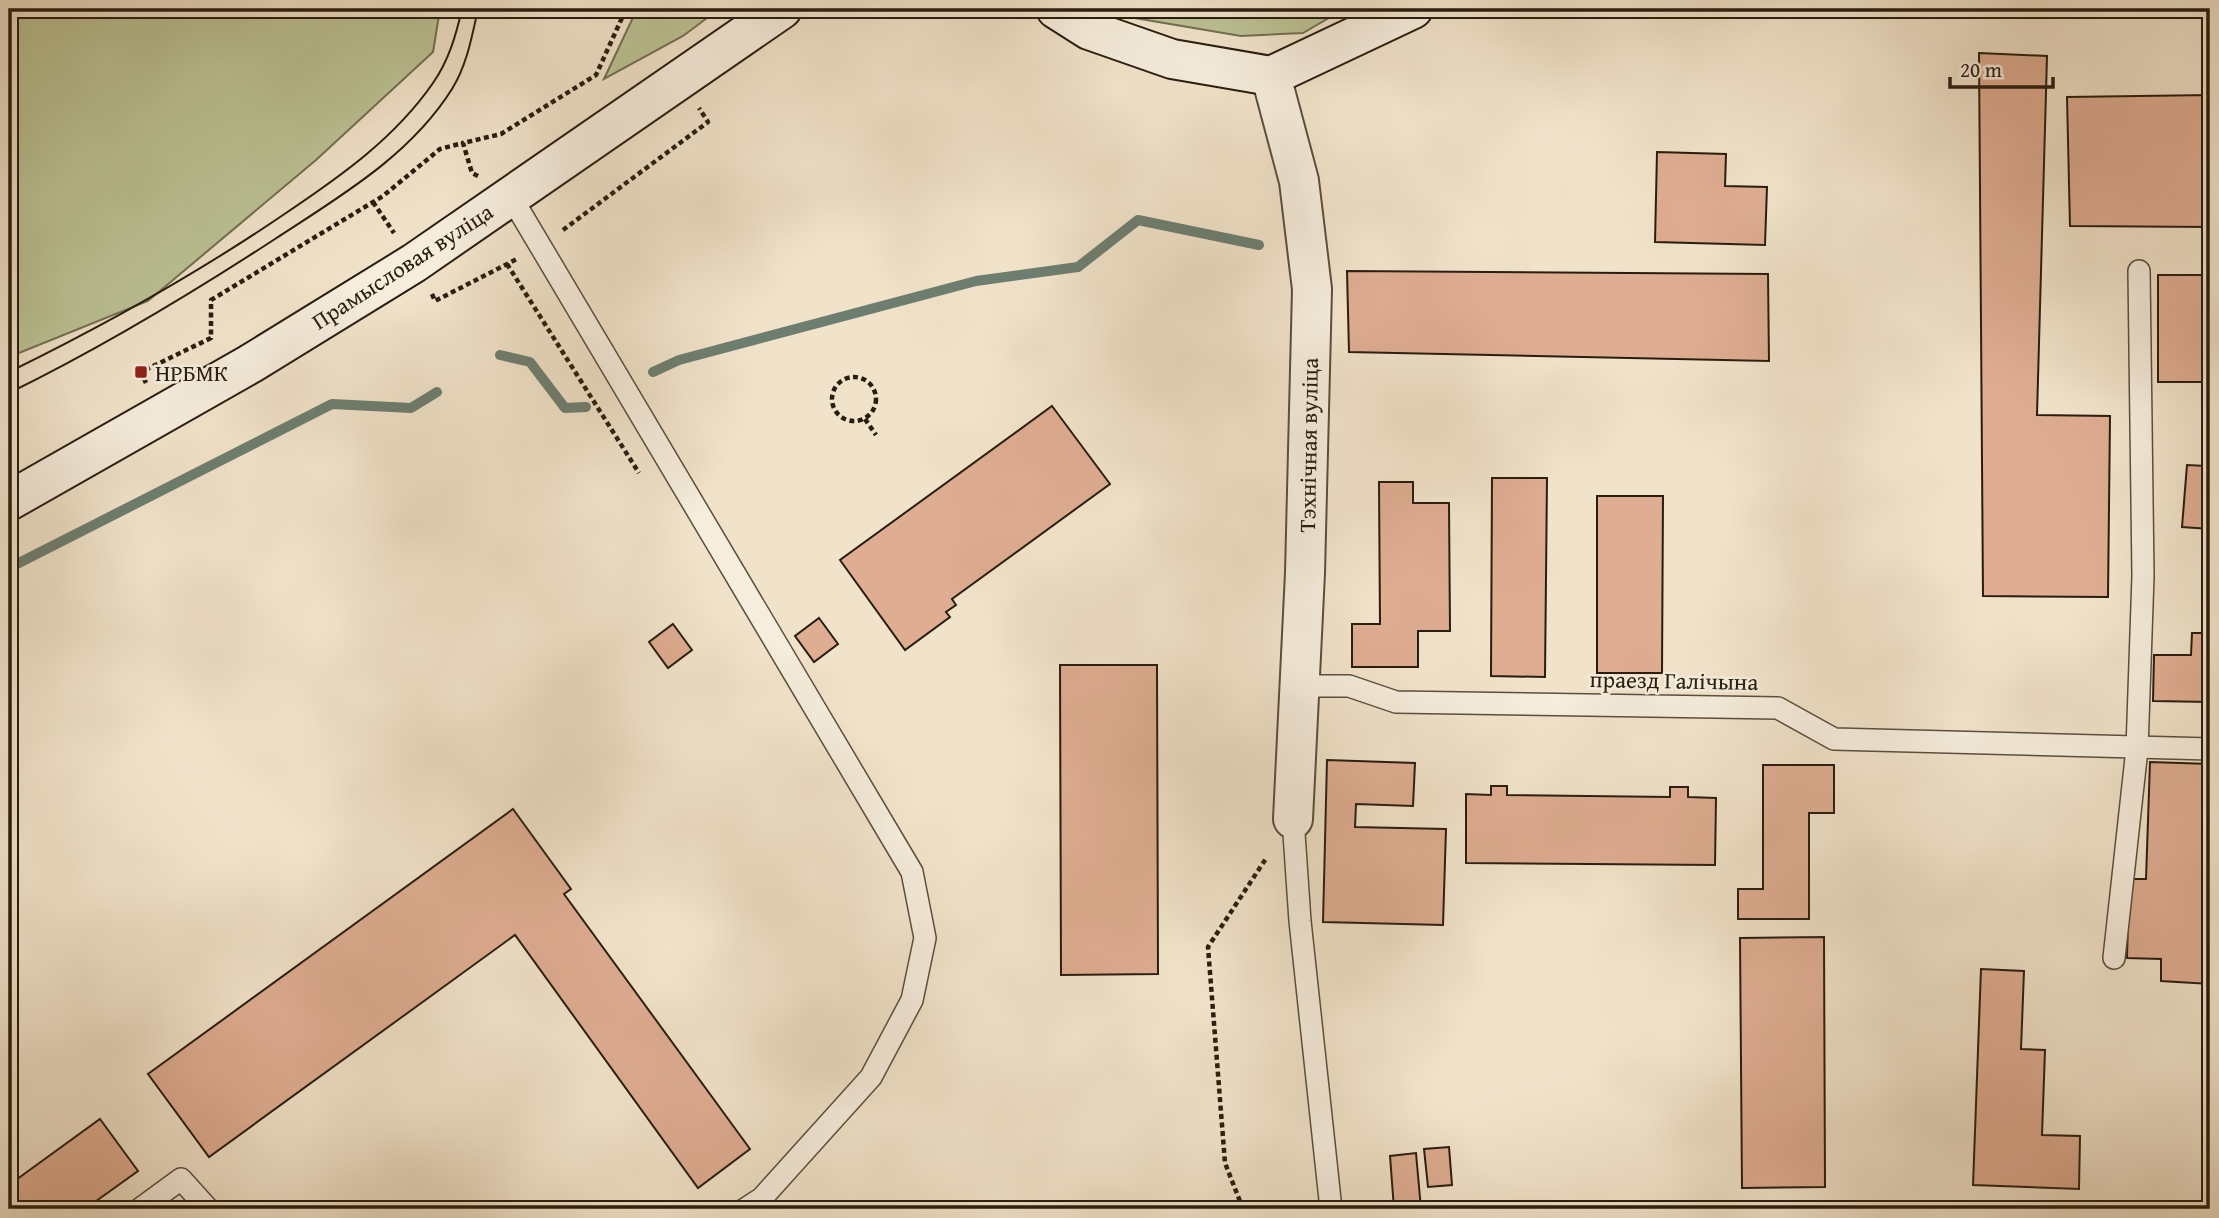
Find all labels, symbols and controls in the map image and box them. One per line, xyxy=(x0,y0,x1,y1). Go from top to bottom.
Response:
scale bar xyxy=(1950,46,2053,90)
text: 20 m xyxy=(1960,54,2002,85)
street label: Прамысловая вуліца xyxy=(305,195,499,337)
place label: НРБМК xyxy=(155,356,228,389)
street label: Тэхнічная вуліца xyxy=(1290,357,1326,533)
marker: НРБМК xyxy=(133,364,149,380)
street label: праезд Галічына xyxy=(1589,662,1759,698)

